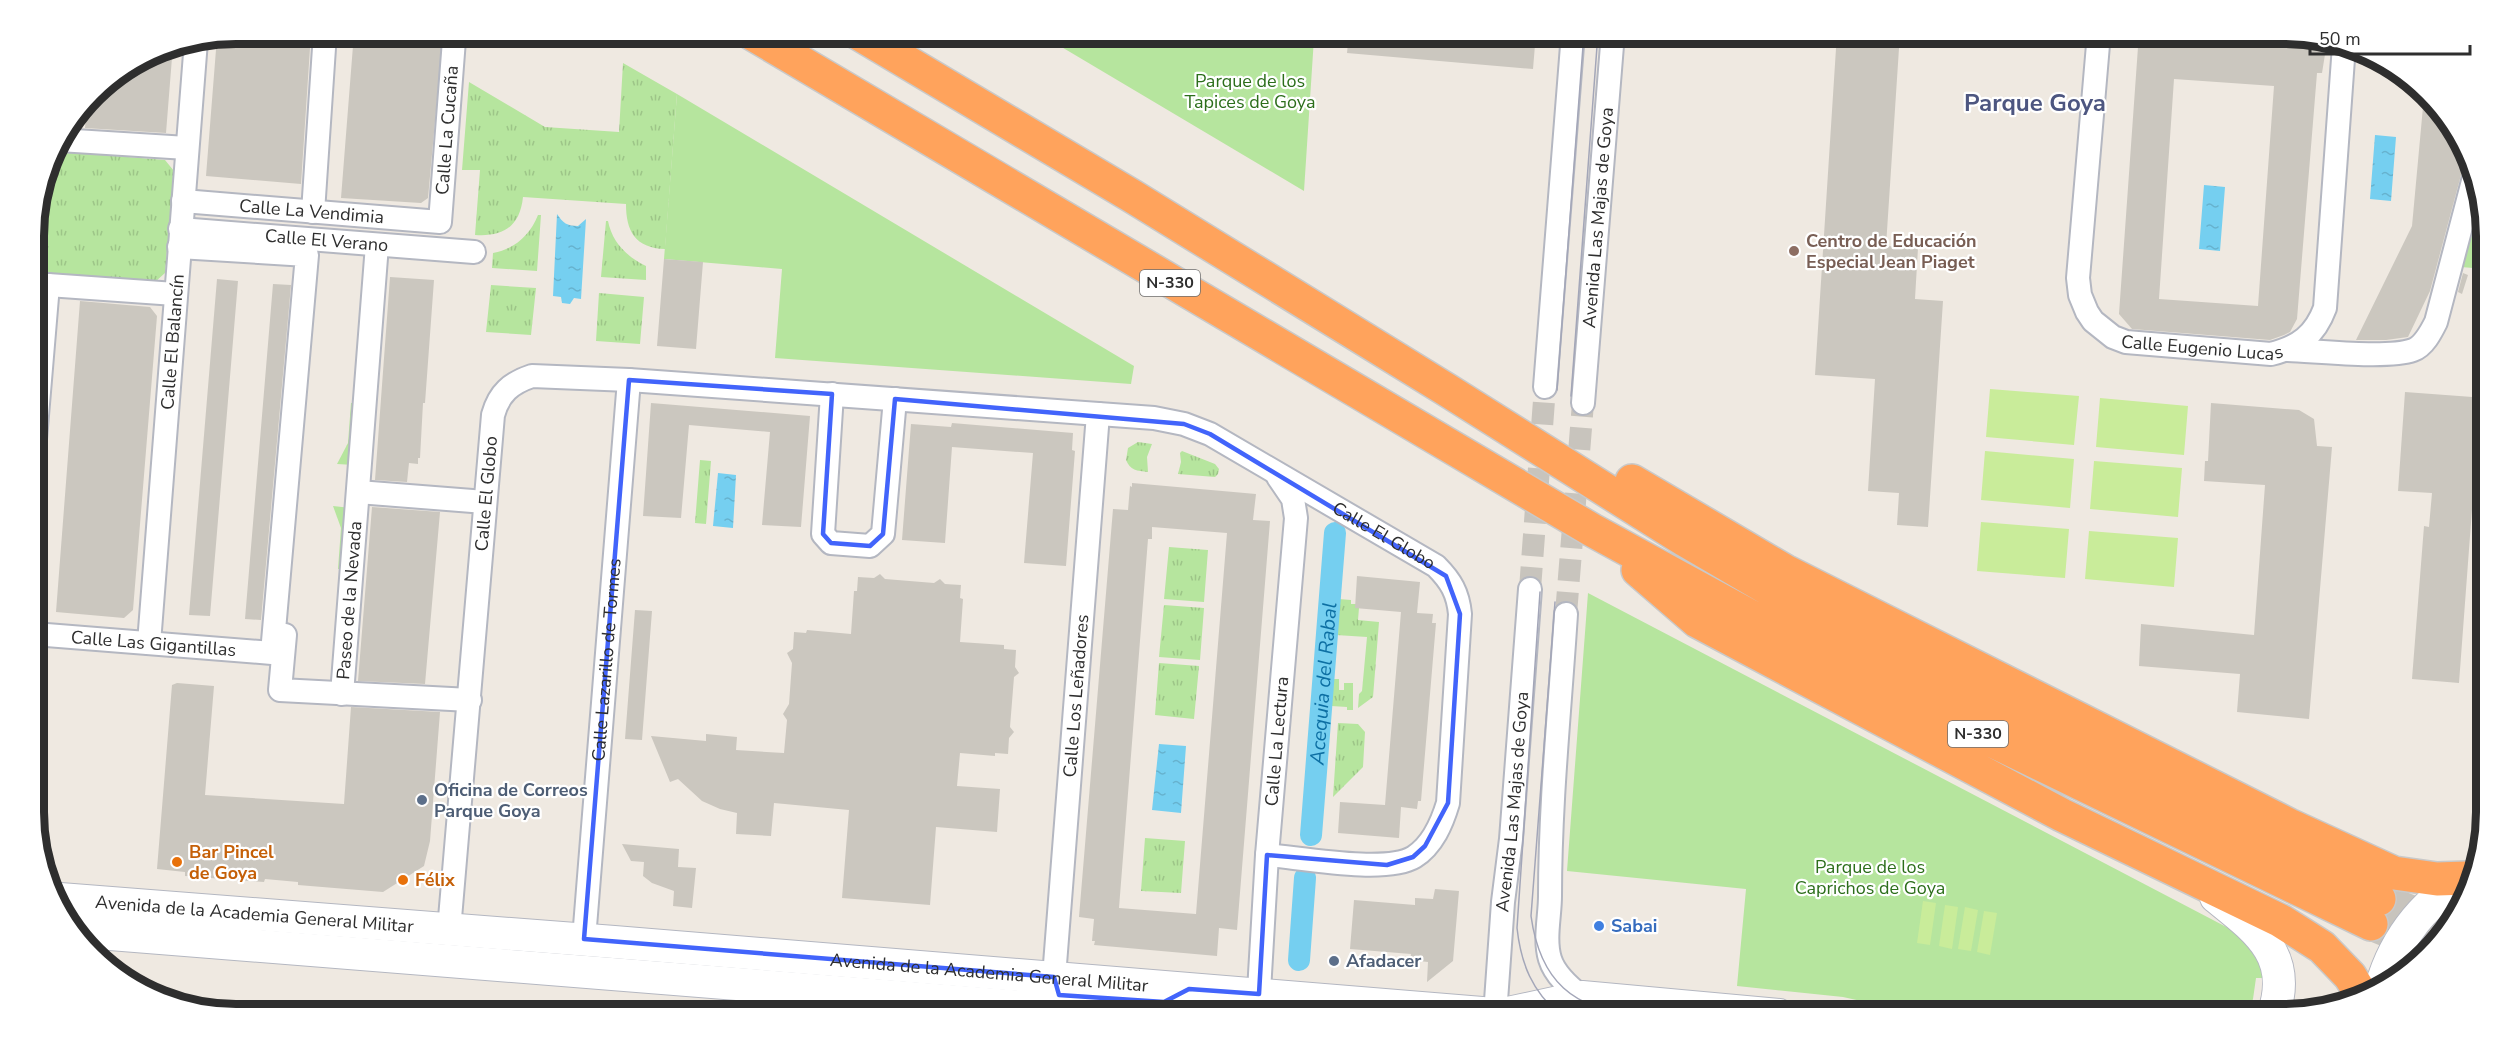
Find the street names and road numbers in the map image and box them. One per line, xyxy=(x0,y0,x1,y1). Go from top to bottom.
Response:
street label: Calle La Cucaña xyxy=(430,65,464,196)
street label: Avenida Las Majas de Goya xyxy=(1577,106,1619,329)
street label: Calle La Vendimia xyxy=(238,194,385,229)
street label: Calle El Verano xyxy=(264,224,389,257)
road number: N-330 xyxy=(1140,270,1200,296)
street label: Calle El Balancín xyxy=(155,273,190,411)
street label: Calle Eugenio Lucas xyxy=(2120,330,2286,366)
street label: Calle El Globo xyxy=(469,435,503,552)
street label: Calle El Globo xyxy=(1328,496,1440,575)
street label: Paseo de la Nevada xyxy=(331,520,367,681)
street label: Calle Lazarillo de Tormes xyxy=(586,558,627,762)
street label: Calle Los Leñadores xyxy=(1058,613,1094,778)
street label: Calle Las Gigantillas xyxy=(70,625,237,662)
street label: Calle La Lectura xyxy=(1259,676,1294,807)
street label: Avenida Las Majas de Goya xyxy=(1490,691,1534,913)
road number: N-330 xyxy=(1948,721,2008,747)
street label: Avenida de la Academia General Militar xyxy=(94,890,415,938)
street label: Avenida de la Academia General Militar xyxy=(829,948,1150,998)

